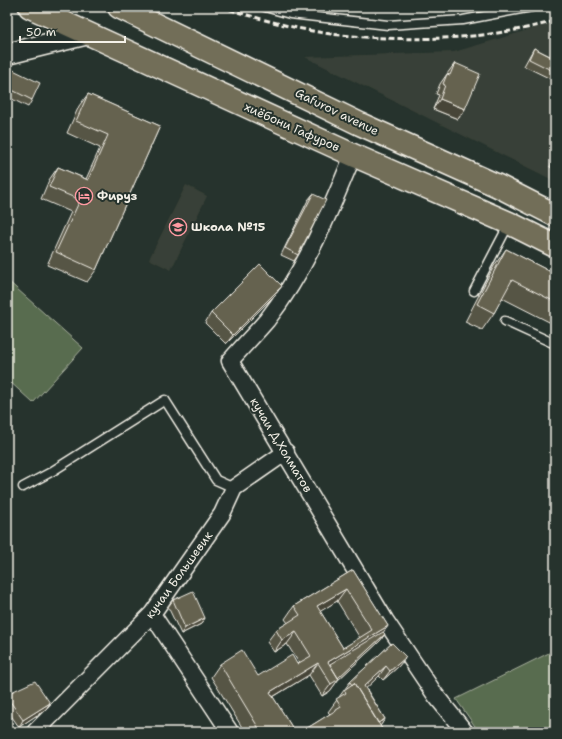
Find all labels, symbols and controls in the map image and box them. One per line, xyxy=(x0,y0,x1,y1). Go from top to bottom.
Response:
scale bar xyxy=(20,18,125,44)
text: 50 m xyxy=(26,24,56,40)
street label: Gafurov avenue xyxy=(293,85,382,139)
street label: хиёбони Гафуров xyxy=(242,99,342,155)
hotel icon: Фируз xyxy=(74,186,94,206)
place label: Фируз xyxy=(97,188,138,204)
school or university icon: Школа №15 xyxy=(168,217,188,237)
place label: Школа №15 xyxy=(191,219,265,235)
street label: кучаи Д,Холматов xyxy=(246,395,316,495)
street label: кучаи Большевик xyxy=(142,528,217,622)

